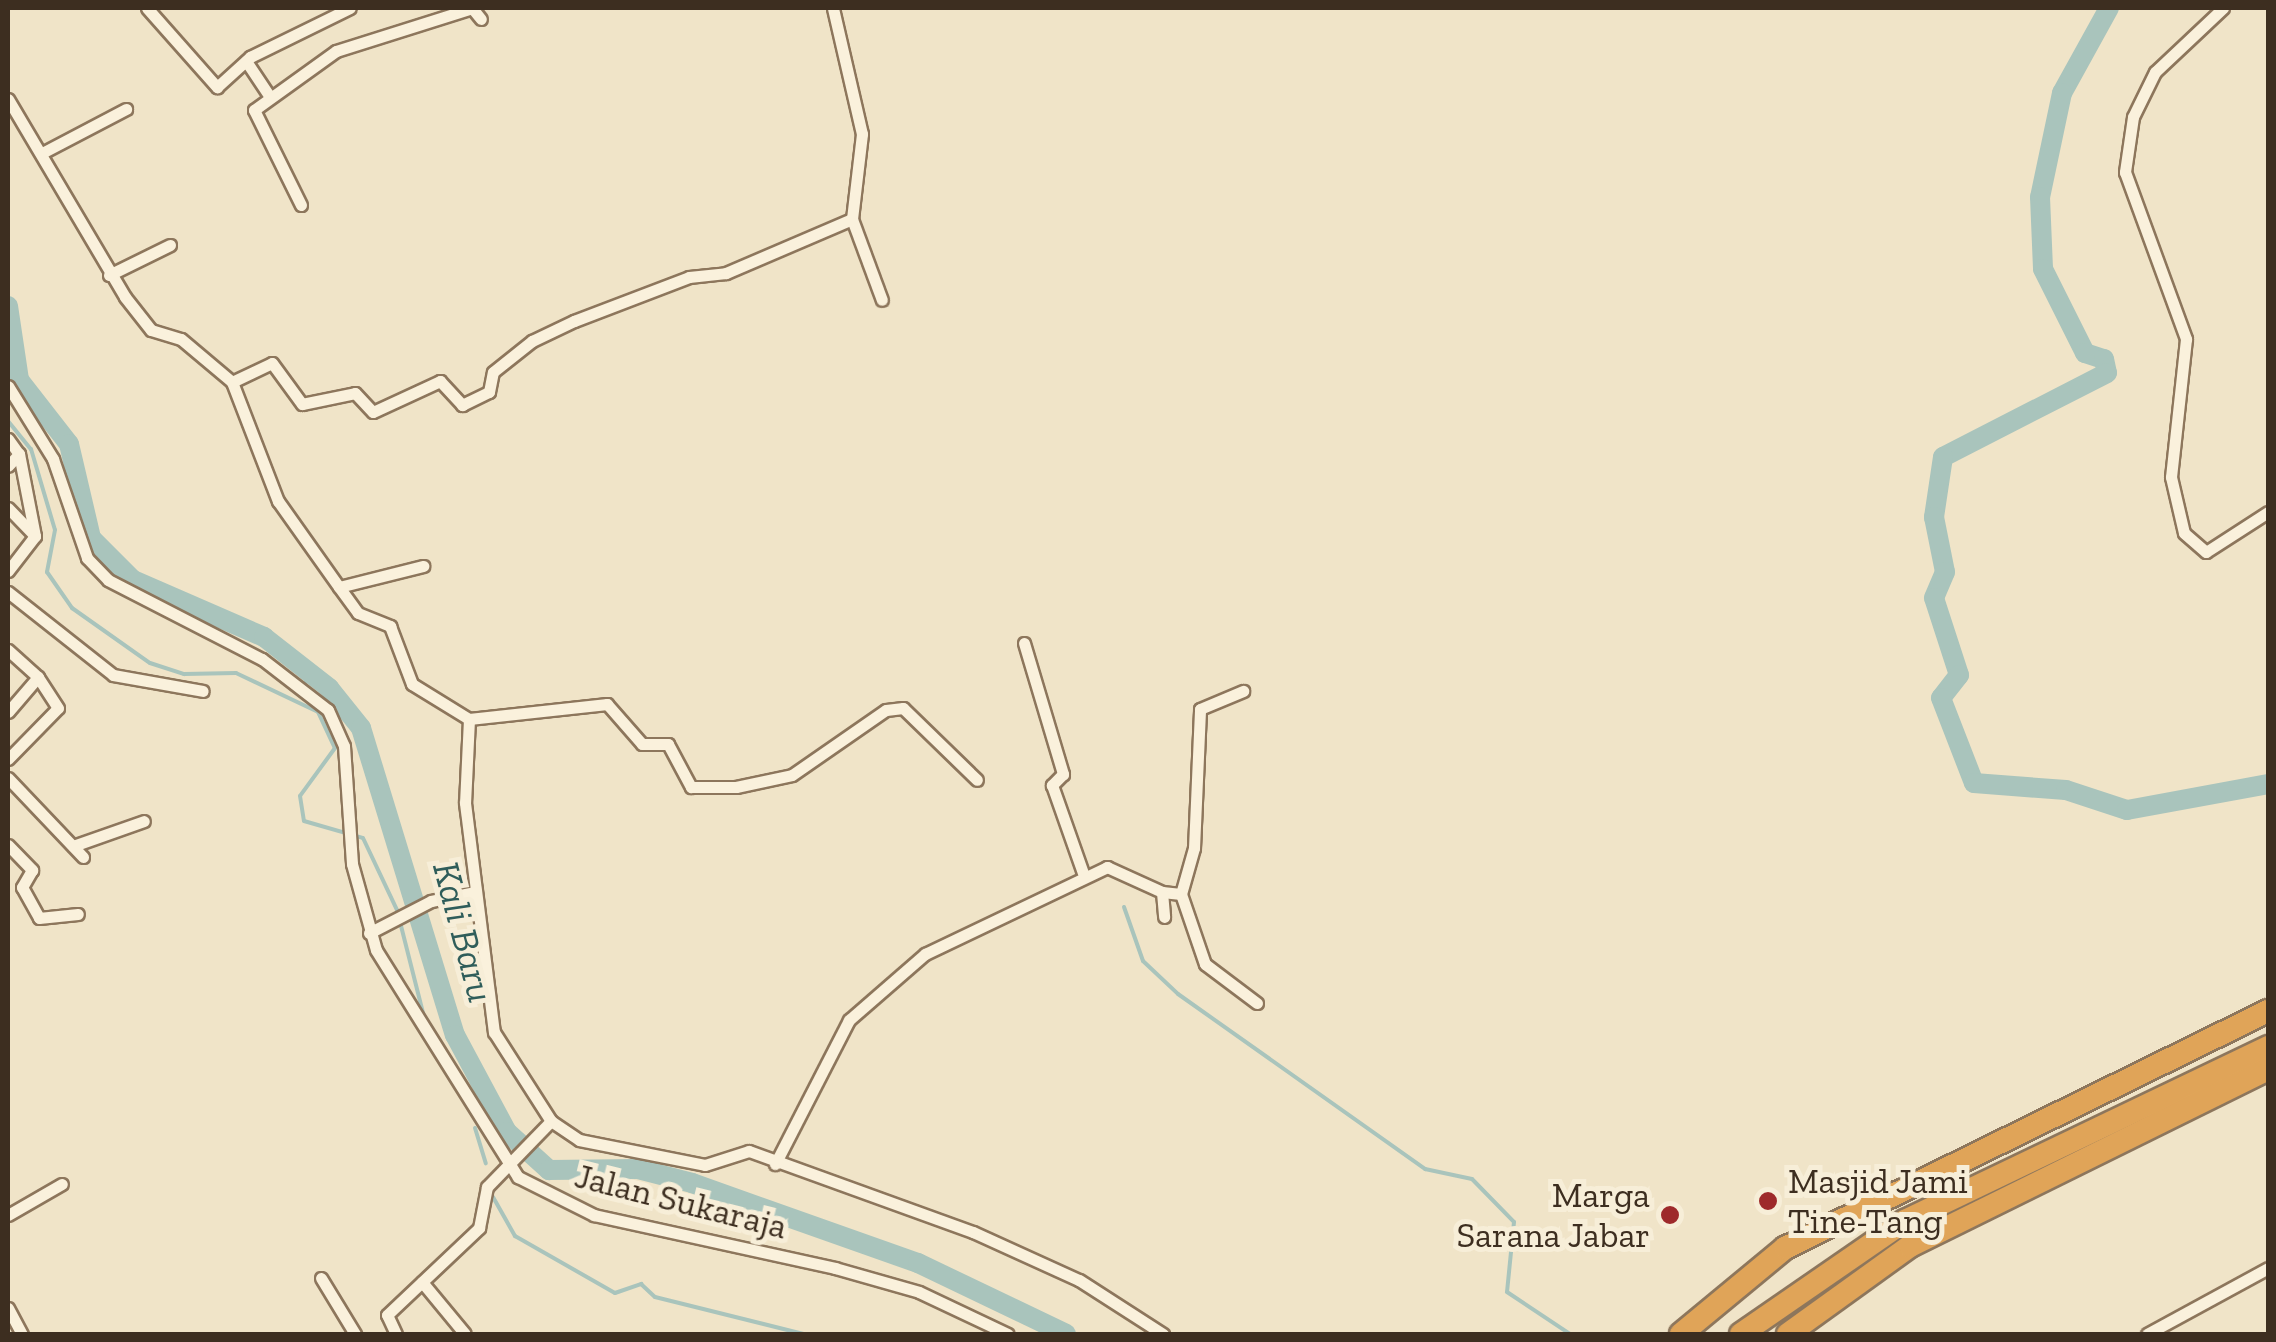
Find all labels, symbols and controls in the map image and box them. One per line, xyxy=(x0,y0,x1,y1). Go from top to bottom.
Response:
water label: Kali Baru xyxy=(422,857,504,1007)
street label: Jalan Sukaraja xyxy=(571,1154,791,1248)
place label: Masjid Jami Tine-Tang xyxy=(1788,1160,1968,1242)
place label: Marga Sarana Jabar xyxy=(1456,1174,1650,1256)
marker: Masjid Jami Tine-Tang xyxy=(1757,1190,1779,1212)
marker: Marga Sarana Jabar xyxy=(1659,1204,1681,1226)

